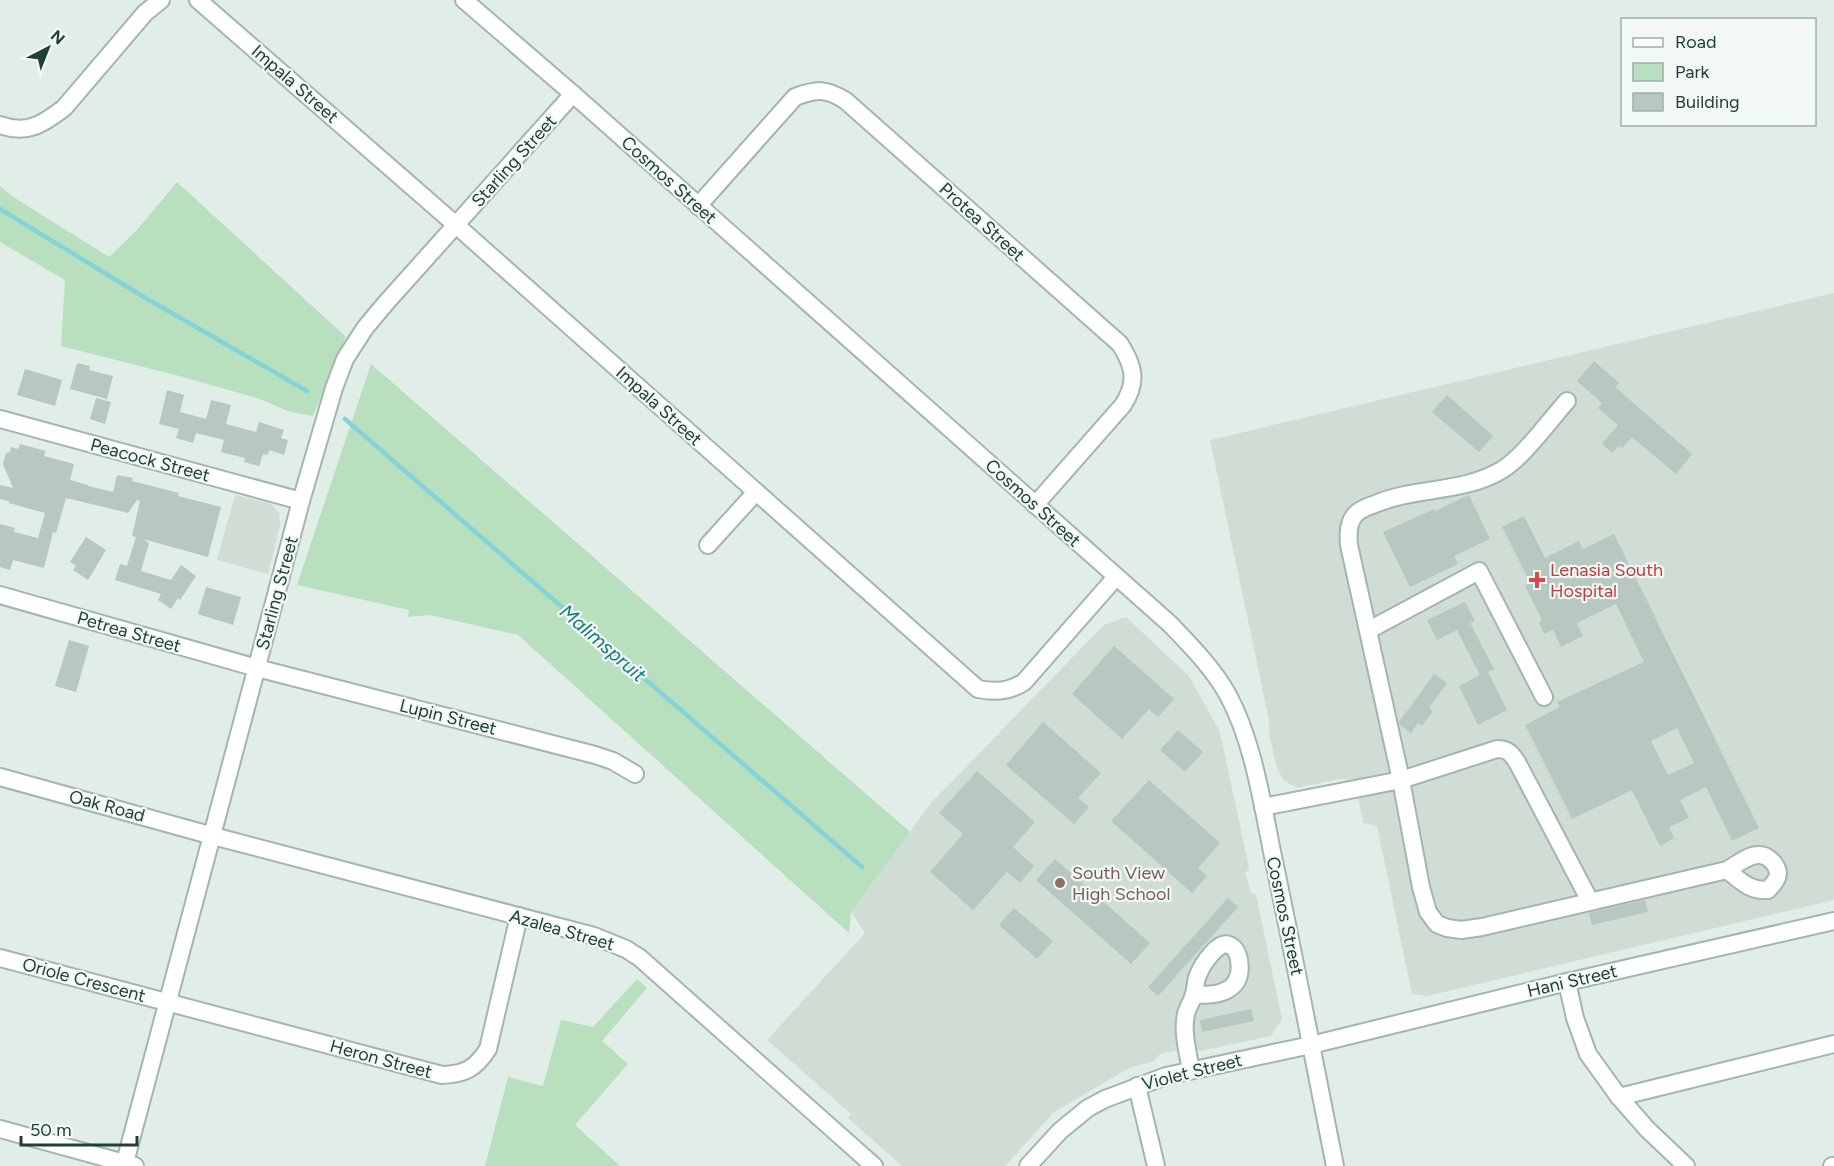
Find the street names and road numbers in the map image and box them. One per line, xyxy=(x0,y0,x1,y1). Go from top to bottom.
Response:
street label: Impala Street xyxy=(247,40,343,128)
street label: Starling Street xyxy=(467,110,561,212)
street label: Cosmos Street xyxy=(617,131,721,229)
street label: Protea Street xyxy=(935,178,1029,266)
street label: Impala Street xyxy=(612,362,707,450)
street label: Peacock Street xyxy=(88,433,212,487)
street label: Cosmos Street xyxy=(981,454,1085,552)
street label: Starling Street xyxy=(251,534,303,652)
street label: Petrea Street xyxy=(75,607,184,657)
street label: Lupin Street xyxy=(397,694,499,740)
street label: Oak Road xyxy=(67,785,147,827)
street label: Cosmos Street xyxy=(1262,855,1308,978)
street label: Azalea Street xyxy=(507,905,617,956)
street label: Oriole Crescent xyxy=(20,953,148,1007)
street label: Hani Street xyxy=(1525,960,1619,1002)
street label: Heron Street xyxy=(328,1035,435,1083)
street label: Violet Street xyxy=(1140,1049,1245,1095)

